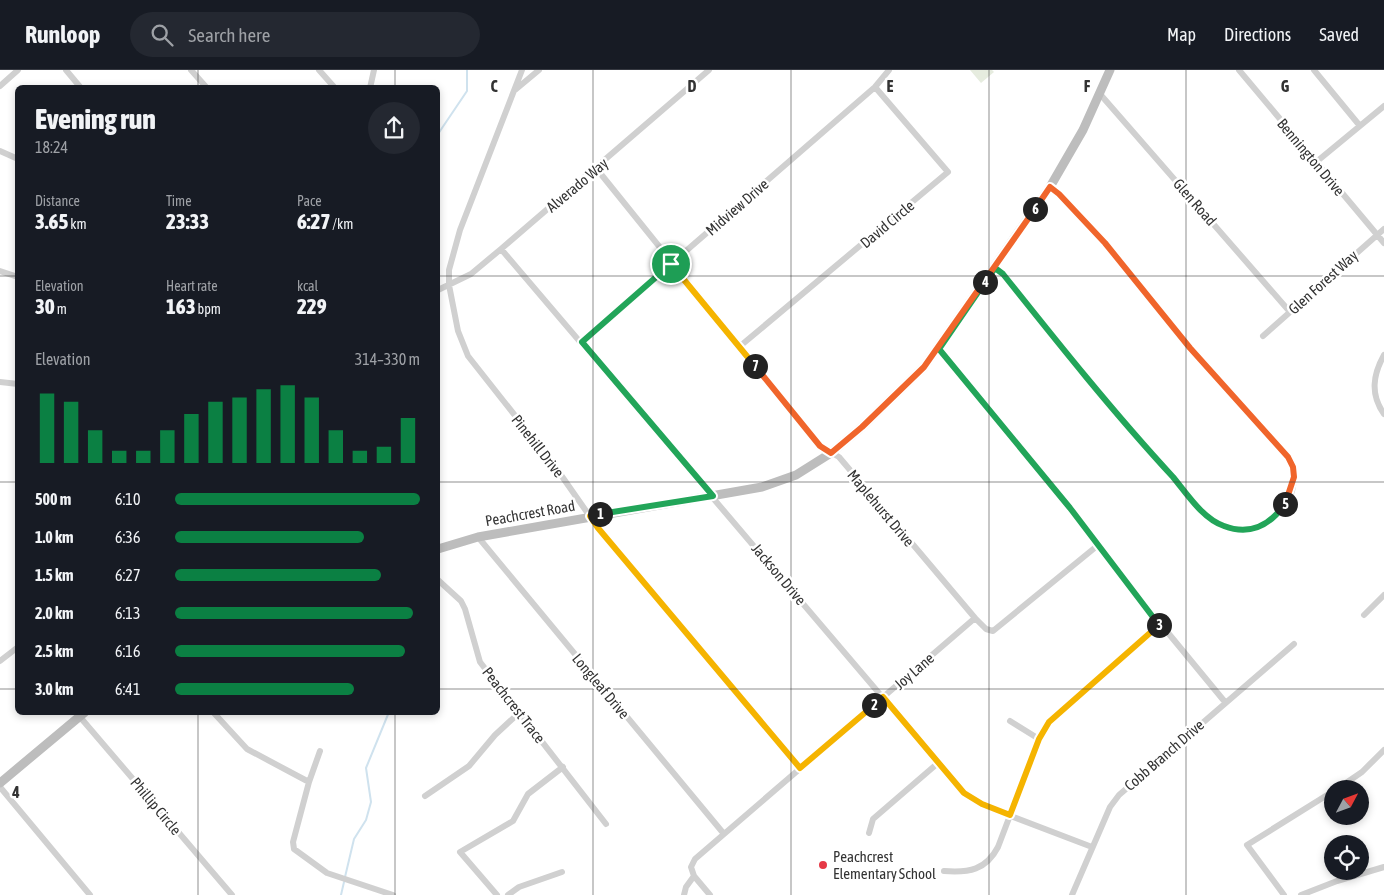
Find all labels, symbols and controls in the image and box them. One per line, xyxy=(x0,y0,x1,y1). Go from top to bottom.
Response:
search box xyxy=(130,12,480,57)
text: Runloop xyxy=(25,21,100,48)
icon: search xyxy=(148,21,176,49)
text: Search here xyxy=(188,24,270,46)
text: Map xyxy=(1167,24,1196,45)
text: Directions xyxy=(1224,24,1291,45)
text: Saved xyxy=(1319,24,1359,45)
text: C xyxy=(490,77,498,95)
text: D xyxy=(688,77,697,95)
text: E xyxy=(887,77,894,95)
text: F xyxy=(1084,77,1091,95)
text: G xyxy=(1281,77,1290,95)
button: share xyxy=(368,102,420,154)
text: Evening run xyxy=(35,103,156,135)
street label: Bennington Drive xyxy=(1274,115,1348,199)
text: 18:24 xyxy=(35,138,68,156)
street label: Alverado Way xyxy=(543,154,611,216)
street label: Midview Drive xyxy=(702,175,772,239)
street label: Glen Road xyxy=(1170,175,1220,229)
text: Distance xyxy=(35,193,80,209)
text: Time xyxy=(166,193,192,209)
text: Pace xyxy=(297,193,322,209)
street label: David Circle xyxy=(857,196,917,251)
pin: 6 xyxy=(1022,196,1048,222)
text: 6 xyxy=(1032,201,1039,217)
text: 3.65 xyxy=(35,209,68,233)
text: 23:33 xyxy=(166,209,209,233)
text: 6:27 xyxy=(297,209,330,233)
text: km xyxy=(68,216,87,232)
text: /km xyxy=(330,216,353,232)
pin xyxy=(650,243,692,285)
street label: Glen Forest Way xyxy=(1285,247,1361,317)
icon: arrive xyxy=(657,250,685,278)
pin: 4 xyxy=(972,270,998,294)
text: 4 xyxy=(982,274,989,290)
text: Elevation xyxy=(35,278,84,294)
text: Heart rate xyxy=(166,278,218,294)
text: kcal xyxy=(297,278,318,294)
text: 30 xyxy=(35,294,55,318)
text: 163 xyxy=(166,294,196,318)
text: 229 xyxy=(297,294,327,318)
text: m xyxy=(55,301,67,317)
text: bpm xyxy=(196,301,221,317)
text: Elevation xyxy=(35,350,90,368)
text: 314–330 m xyxy=(355,350,420,368)
pin: 7 xyxy=(742,354,768,378)
text: 7 xyxy=(752,358,759,374)
street label: Pinehill Drive xyxy=(508,411,568,481)
street label: Maplehurst Drive xyxy=(844,466,918,550)
text: 500 m xyxy=(35,490,71,508)
text: 6:10 xyxy=(115,490,140,508)
pin: 5 xyxy=(1272,492,1298,516)
text: 5 xyxy=(1282,496,1289,512)
street label: Peachcrest Road xyxy=(484,497,576,529)
pin: 1 xyxy=(588,502,612,526)
text: 1 xyxy=(597,506,604,522)
text: 1.0 km xyxy=(35,528,74,546)
text: 6:36 xyxy=(115,528,140,546)
street label: Jackson Drive xyxy=(748,540,810,608)
text: 1.5 km xyxy=(35,566,74,584)
text: 6:27 xyxy=(115,566,140,584)
text: 2.0 km xyxy=(35,604,74,622)
text: 6:13 xyxy=(115,604,140,622)
pin: 3 xyxy=(1146,612,1172,638)
text: 3 xyxy=(1156,617,1163,633)
text: 2.5 km xyxy=(35,642,74,660)
text: 6:16 xyxy=(115,642,140,660)
street label: Joy Lane xyxy=(891,649,937,693)
street label: Longleaf Drive xyxy=(569,650,633,722)
street label: Peachcrest Trace xyxy=(479,664,549,746)
text: 3.0 km xyxy=(35,680,74,698)
text: 6:41 xyxy=(115,680,140,698)
pin: 2 xyxy=(862,692,886,718)
text: 2 xyxy=(871,697,878,713)
street label: Cobb Branch Drive xyxy=(1121,716,1207,794)
street label: Phillip Circle xyxy=(127,774,185,838)
north arrow xyxy=(1324,780,1369,825)
map controls xyxy=(1324,780,1369,880)
text: 4 xyxy=(11,783,20,801)
button: locate xyxy=(1324,835,1369,880)
place label: Peachcrest Elementary School xyxy=(833,848,936,882)
marker: Peachcrest Elementary School xyxy=(817,859,829,871)

